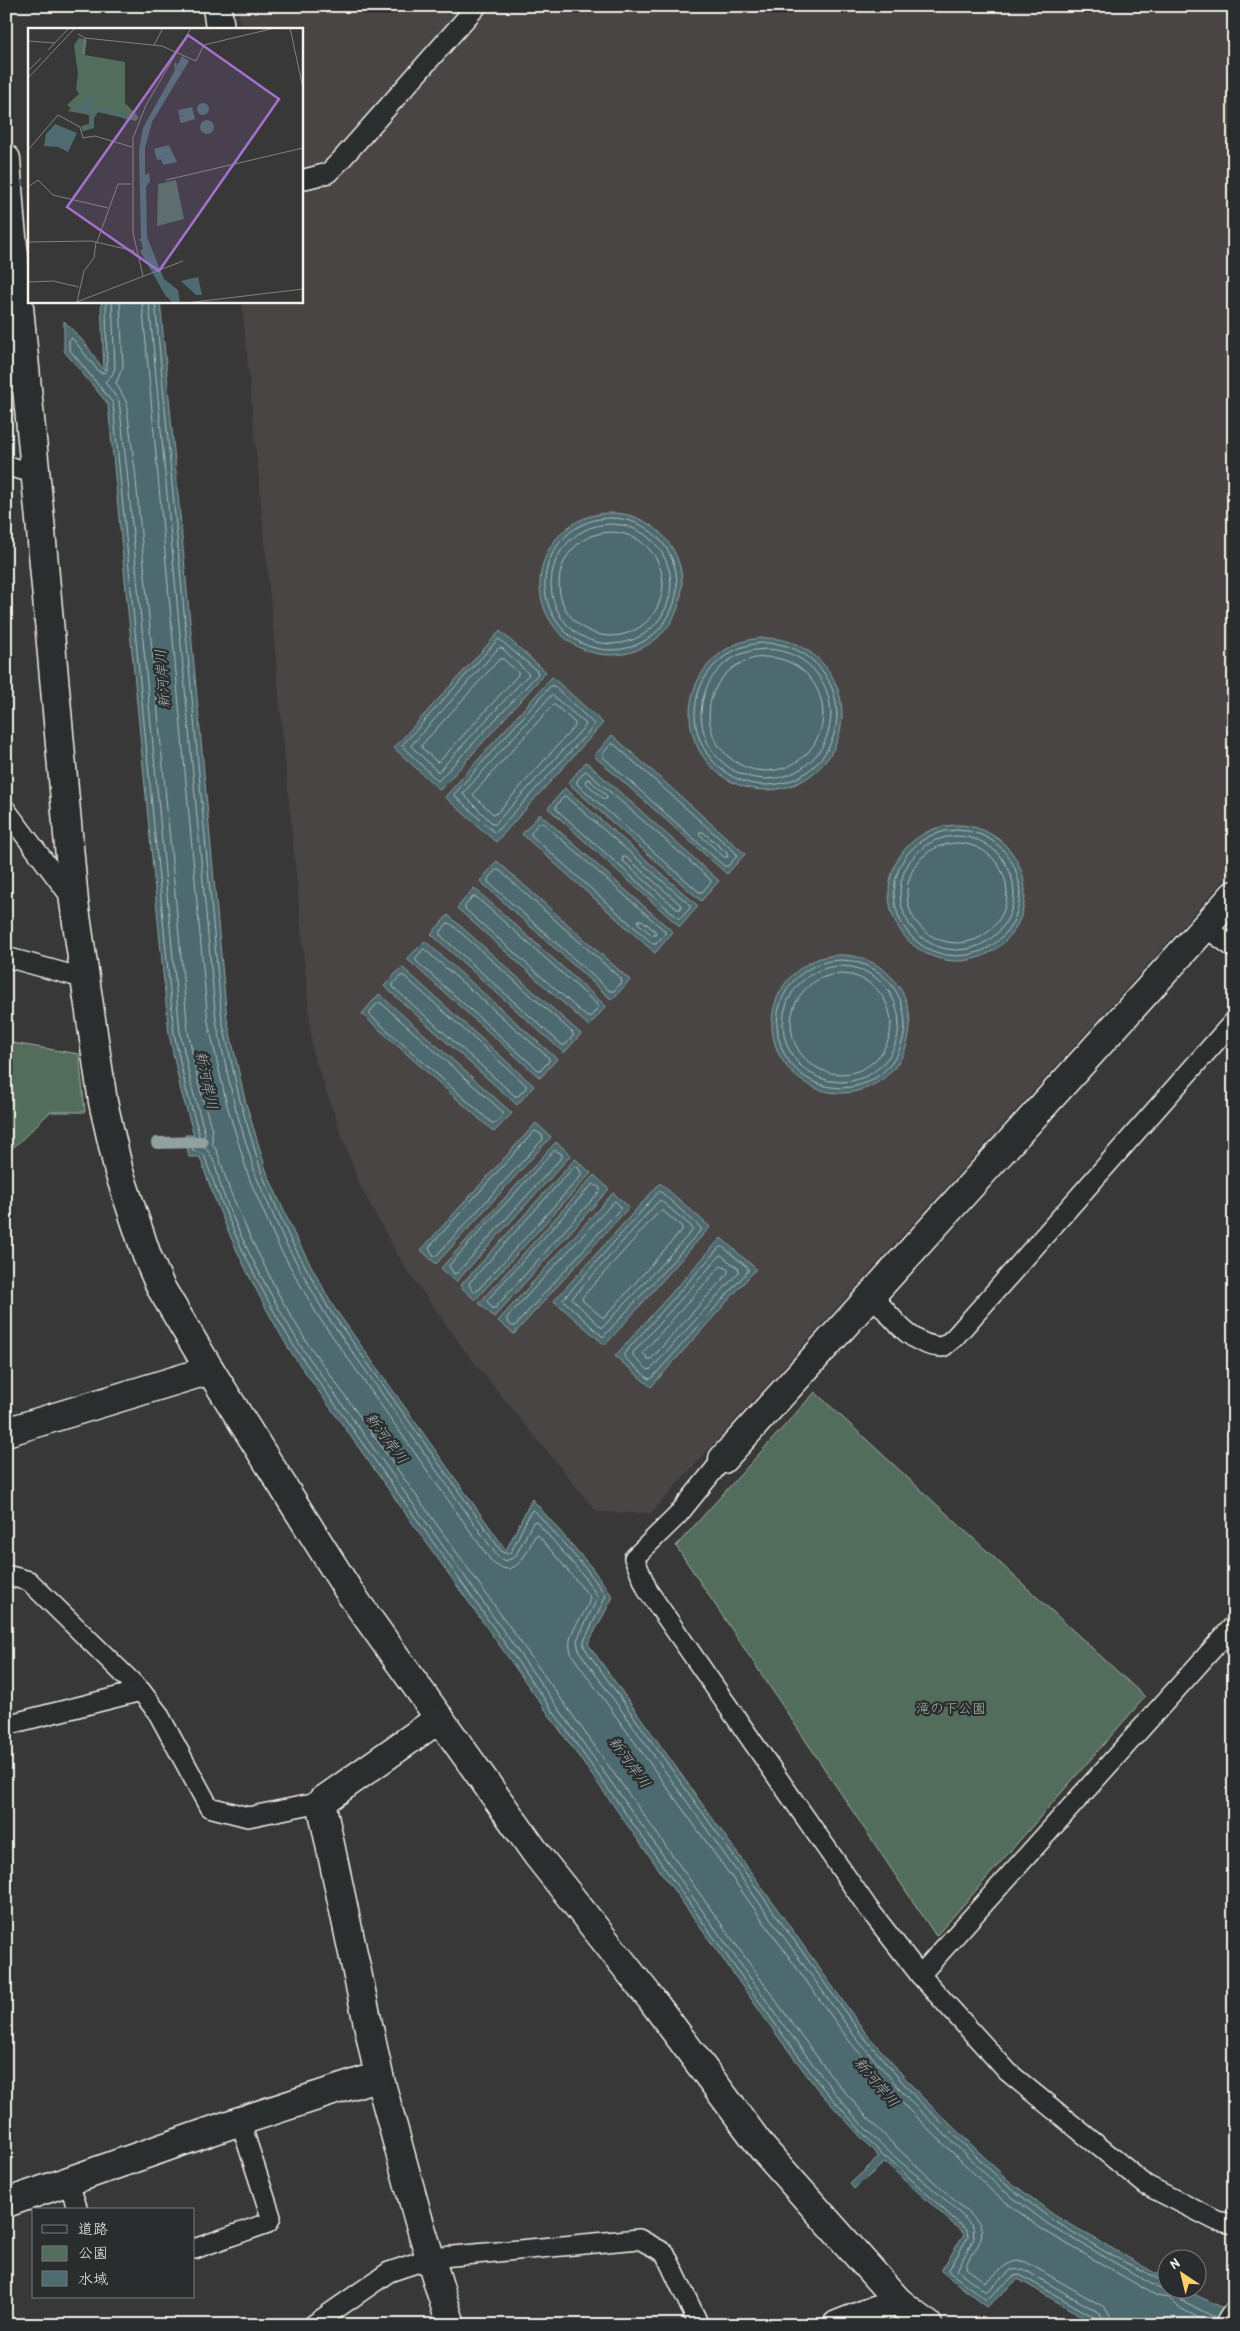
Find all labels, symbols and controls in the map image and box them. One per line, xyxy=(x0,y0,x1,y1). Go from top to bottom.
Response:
inset map xyxy=(28,28,302,302)
water label: 新河岸川 xyxy=(149,648,175,710)
water label: 新河岸川 xyxy=(190,1048,224,1112)
water label: 新河岸川 xyxy=(361,1408,413,1468)
park label: 滝の下公園 xyxy=(916,1698,986,1717)
water label: 新河岸川 xyxy=(604,1732,656,1792)
water label: 新河岸川 xyxy=(850,2052,904,2112)
legend xyxy=(32,2208,195,2298)
text: 道路 xyxy=(78,2218,108,2239)
text: 公園 xyxy=(78,2242,108,2263)
north arrow xyxy=(1158,2248,1208,2298)
text: N xyxy=(1166,2253,1183,2273)
text: 水域 xyxy=(78,2268,108,2289)

